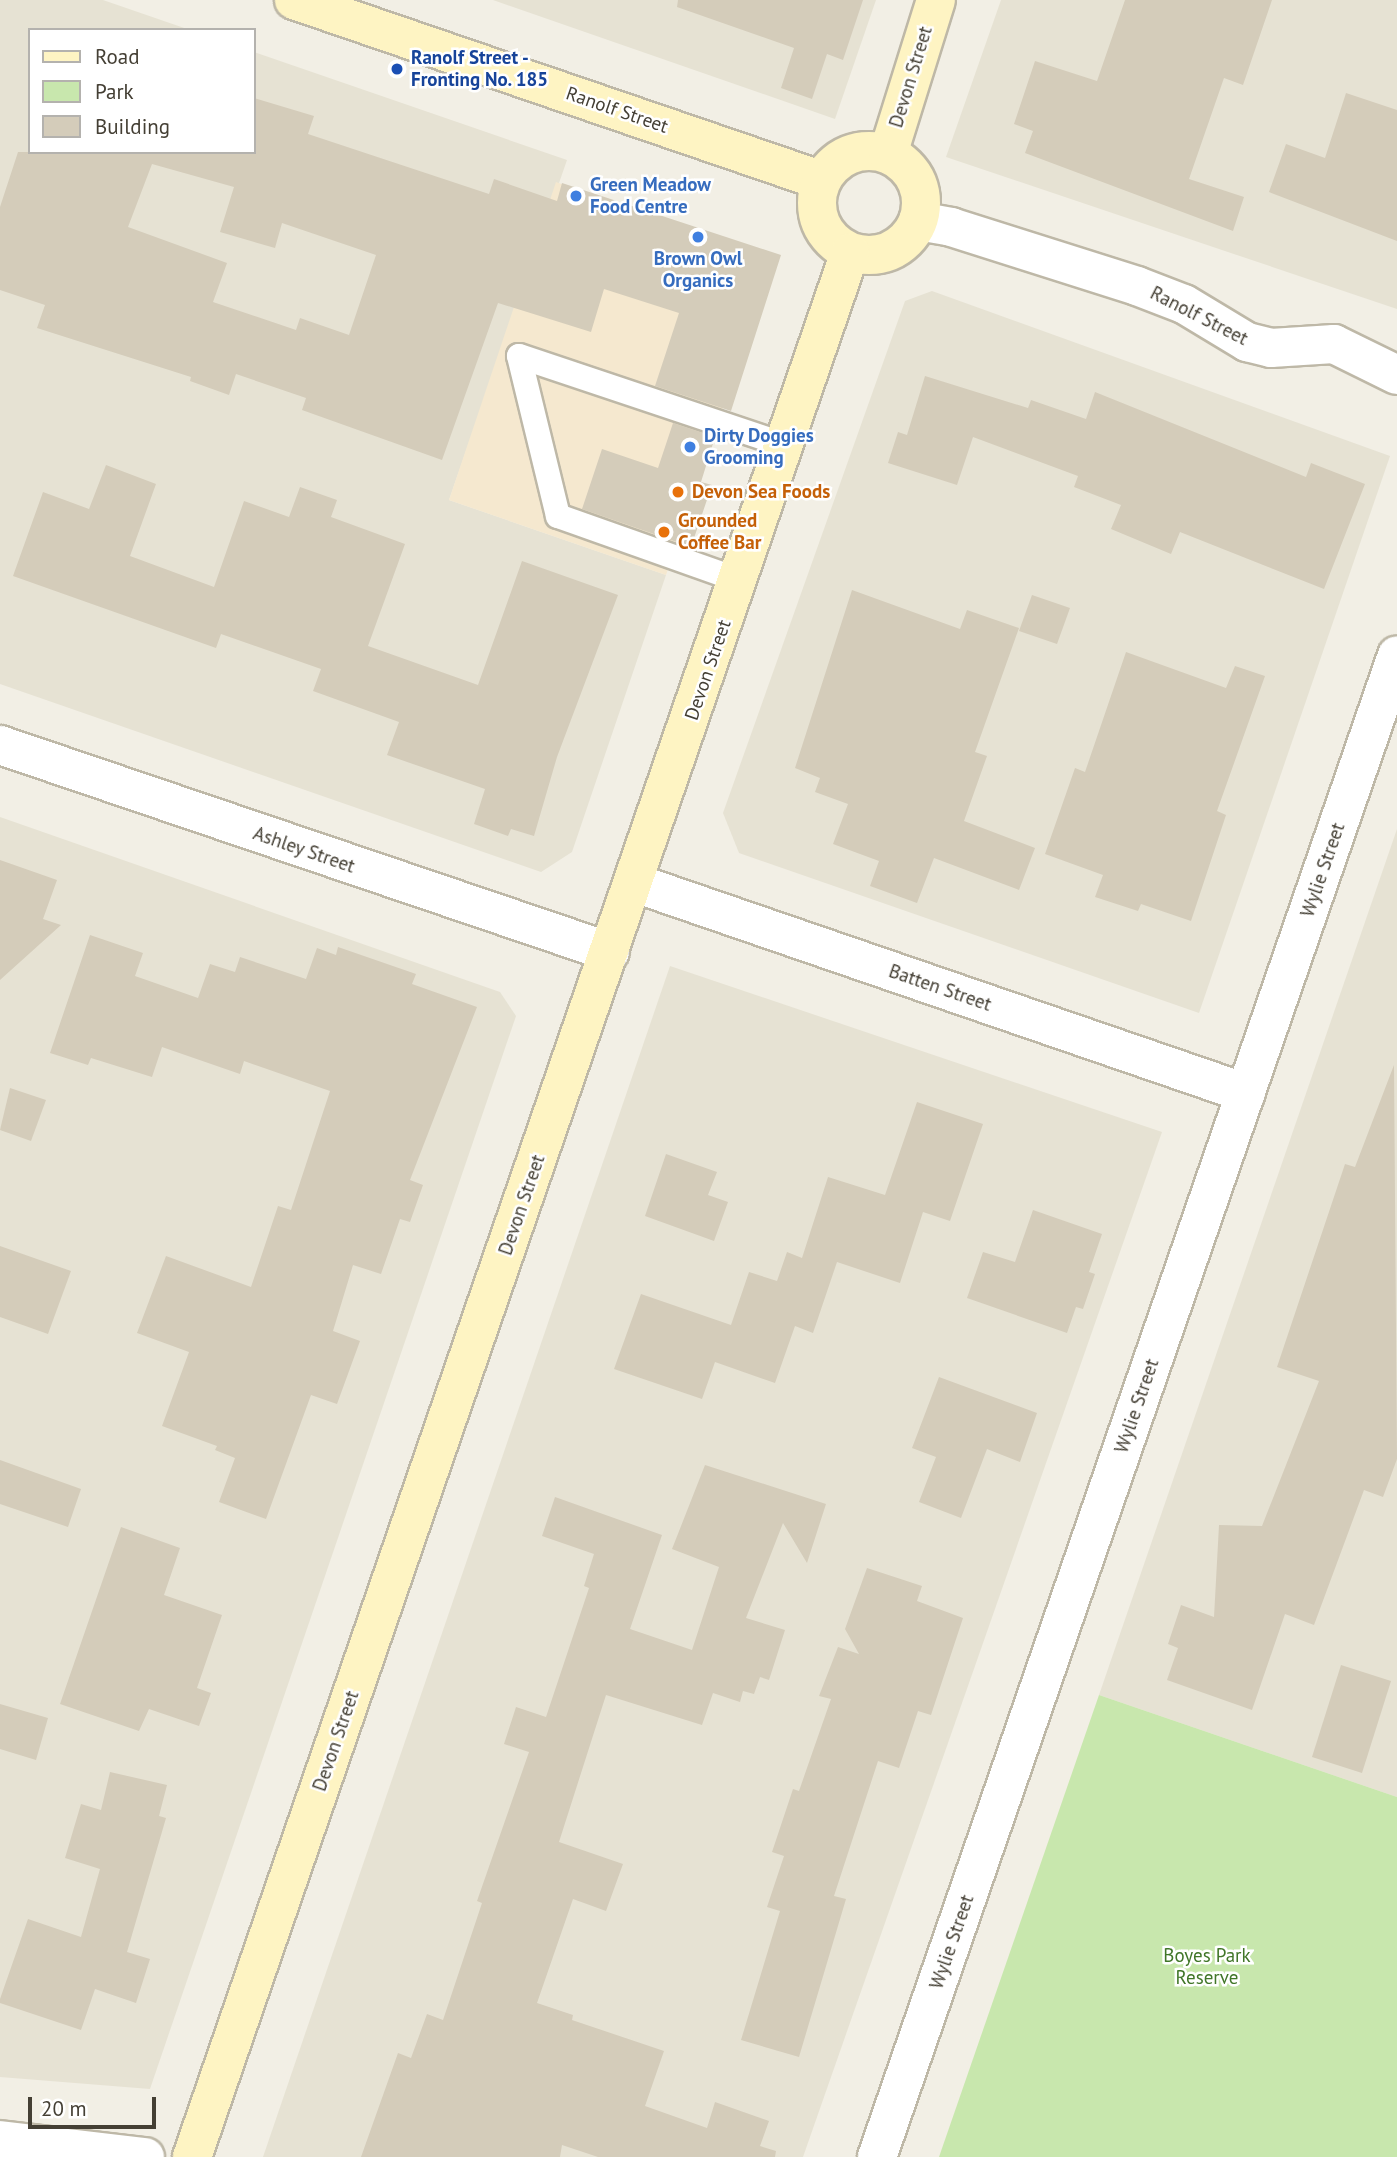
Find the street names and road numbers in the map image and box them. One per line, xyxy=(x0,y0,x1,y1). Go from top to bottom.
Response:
street label: Devon Street xyxy=(885,24,937,130)
street label: Ranolf Street xyxy=(563,82,671,138)
street label: Ranolf Street xyxy=(1146,282,1252,350)
street label: Devon Street xyxy=(680,617,736,723)
street label: Wylie Street xyxy=(1296,820,1350,920)
street label: Ashley Street xyxy=(250,822,358,878)
street label: Batten Street xyxy=(886,960,994,1016)
street label: Devon Street xyxy=(494,1152,550,1258)
street label: Wylie Street xyxy=(1110,1356,1164,1456)
street label: Devon Street xyxy=(308,1688,364,1794)
street label: Wylie Street xyxy=(925,1892,979,1992)

